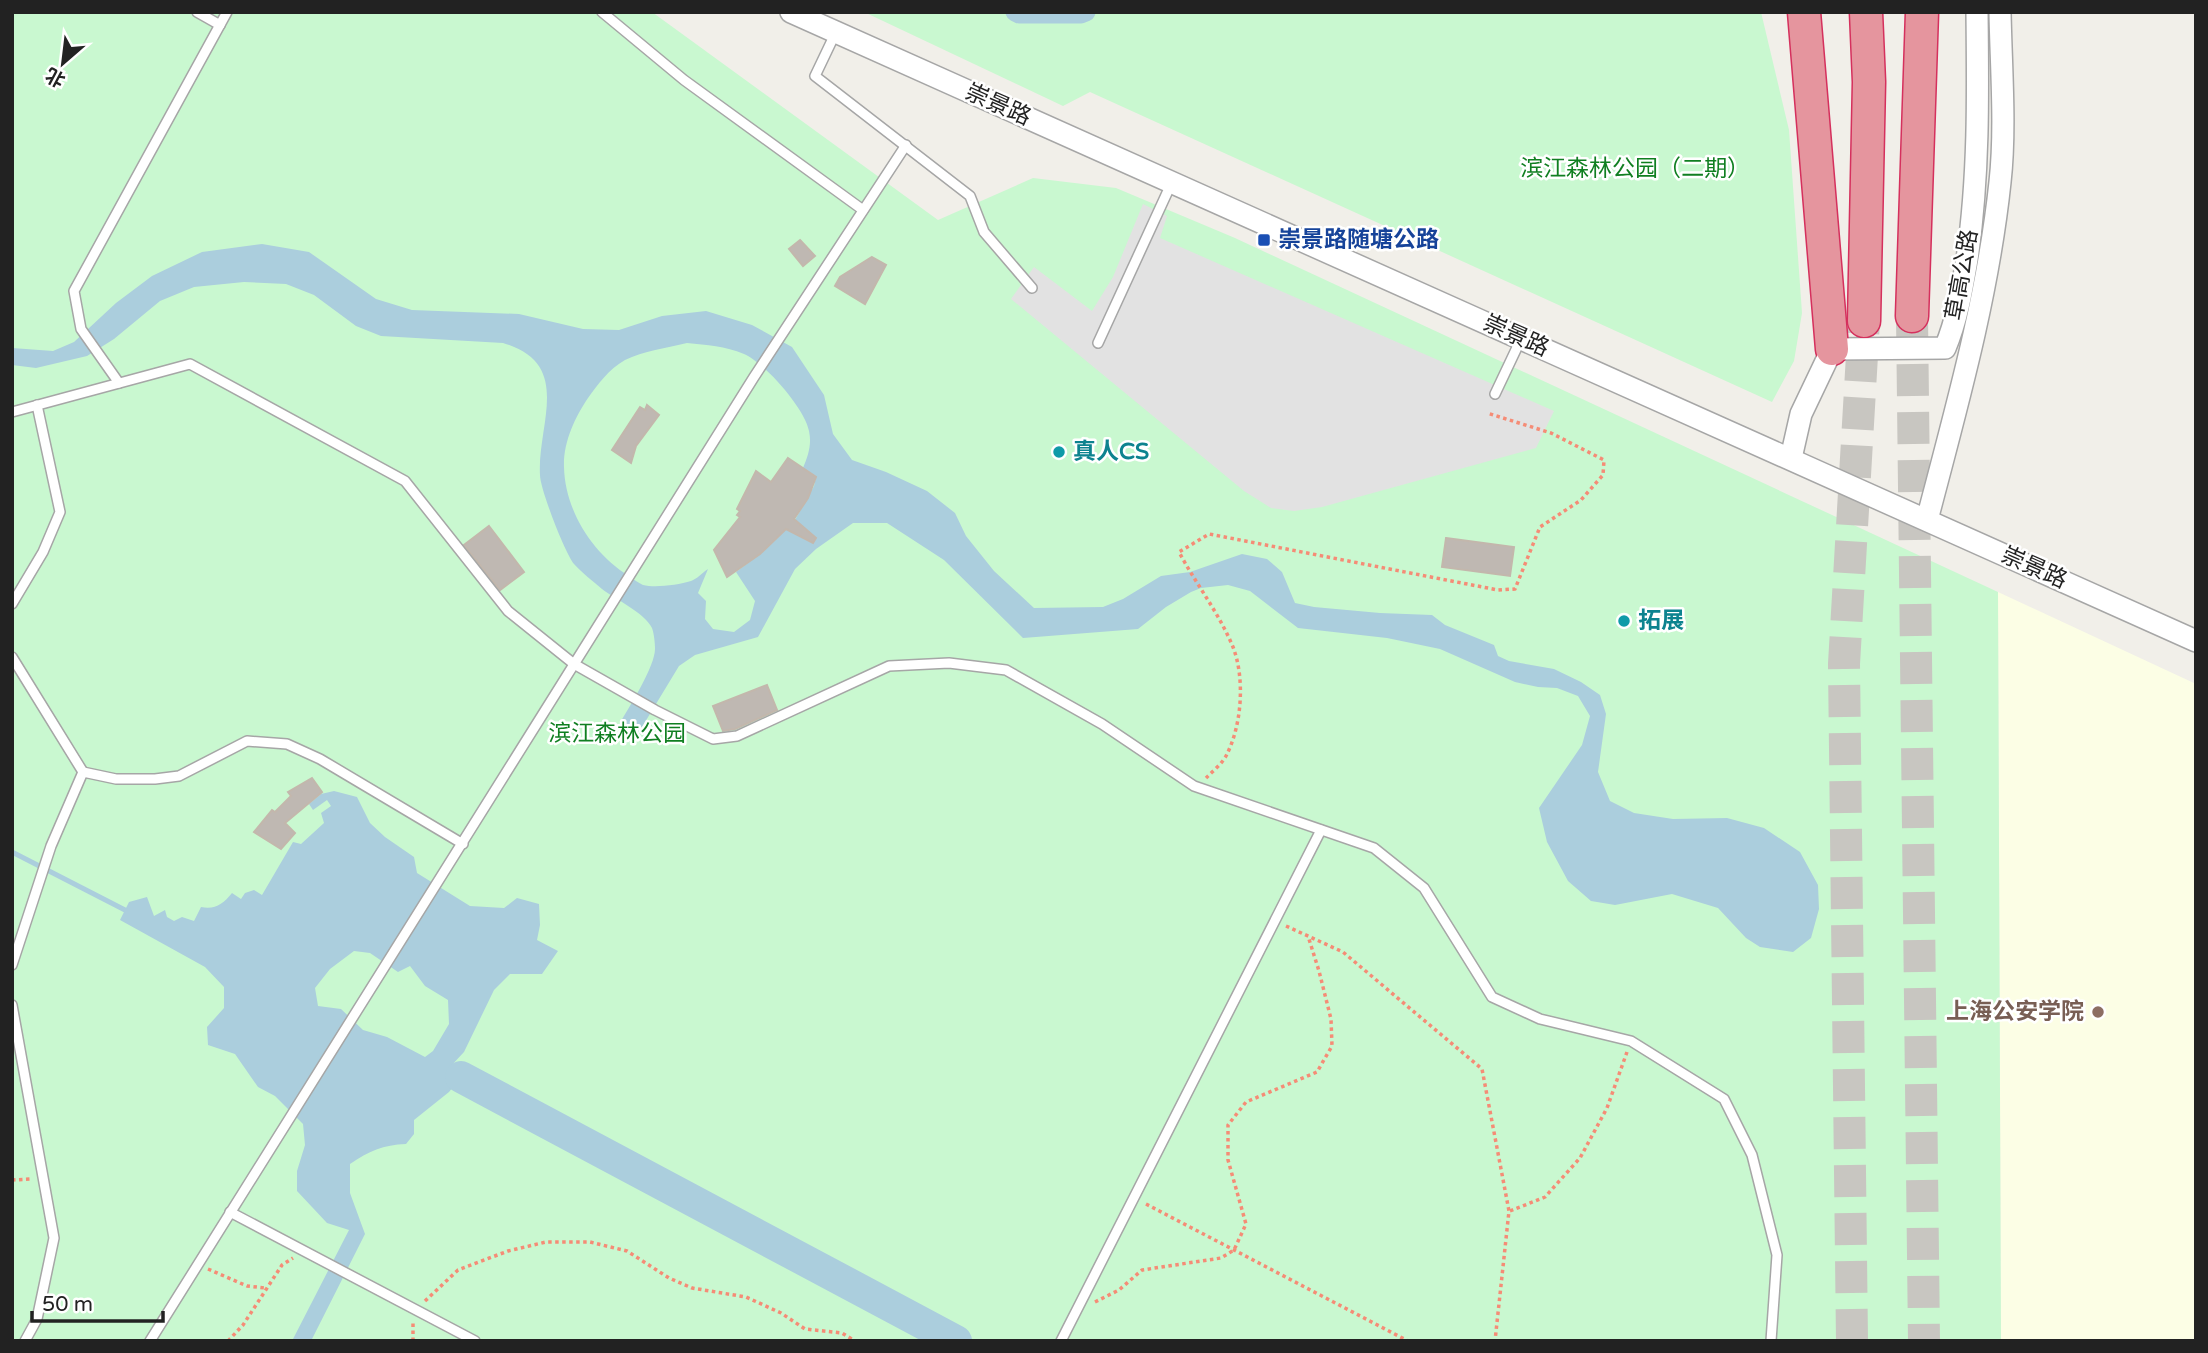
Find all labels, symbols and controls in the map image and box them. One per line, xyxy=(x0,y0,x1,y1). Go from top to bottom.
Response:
north arrow xyxy=(28,28,98,98)
text: 北 xyxy=(42,63,69,91)
street label: 崇景路 xyxy=(961,78,1035,132)
park label: 滨江森林公园（二期） xyxy=(1520,155,1750,183)
place label: 崇景路随塘公路 xyxy=(1278,226,1439,254)
street label: 草高公路 xyxy=(1940,227,1984,323)
marker: 崇景路随塘公路 xyxy=(1256,232,1272,248)
street label: 崇景路 xyxy=(1479,309,1553,363)
place label: 真人CS xyxy=(1073,438,1149,466)
marker: 真人CS xyxy=(1051,444,1067,460)
street label: 崇景路 xyxy=(1997,541,2071,595)
place label: 拓展 xyxy=(1638,607,1684,635)
marker: 拓展 xyxy=(1616,613,1632,629)
park label: 滨江森林公园 xyxy=(548,720,686,748)
place label: 上海公安学院 xyxy=(1946,998,2084,1026)
marker: 上海公安学院 xyxy=(2090,1004,2106,1020)
scale bar xyxy=(32,1280,163,1324)
text: 50 m xyxy=(42,1292,93,1317)

